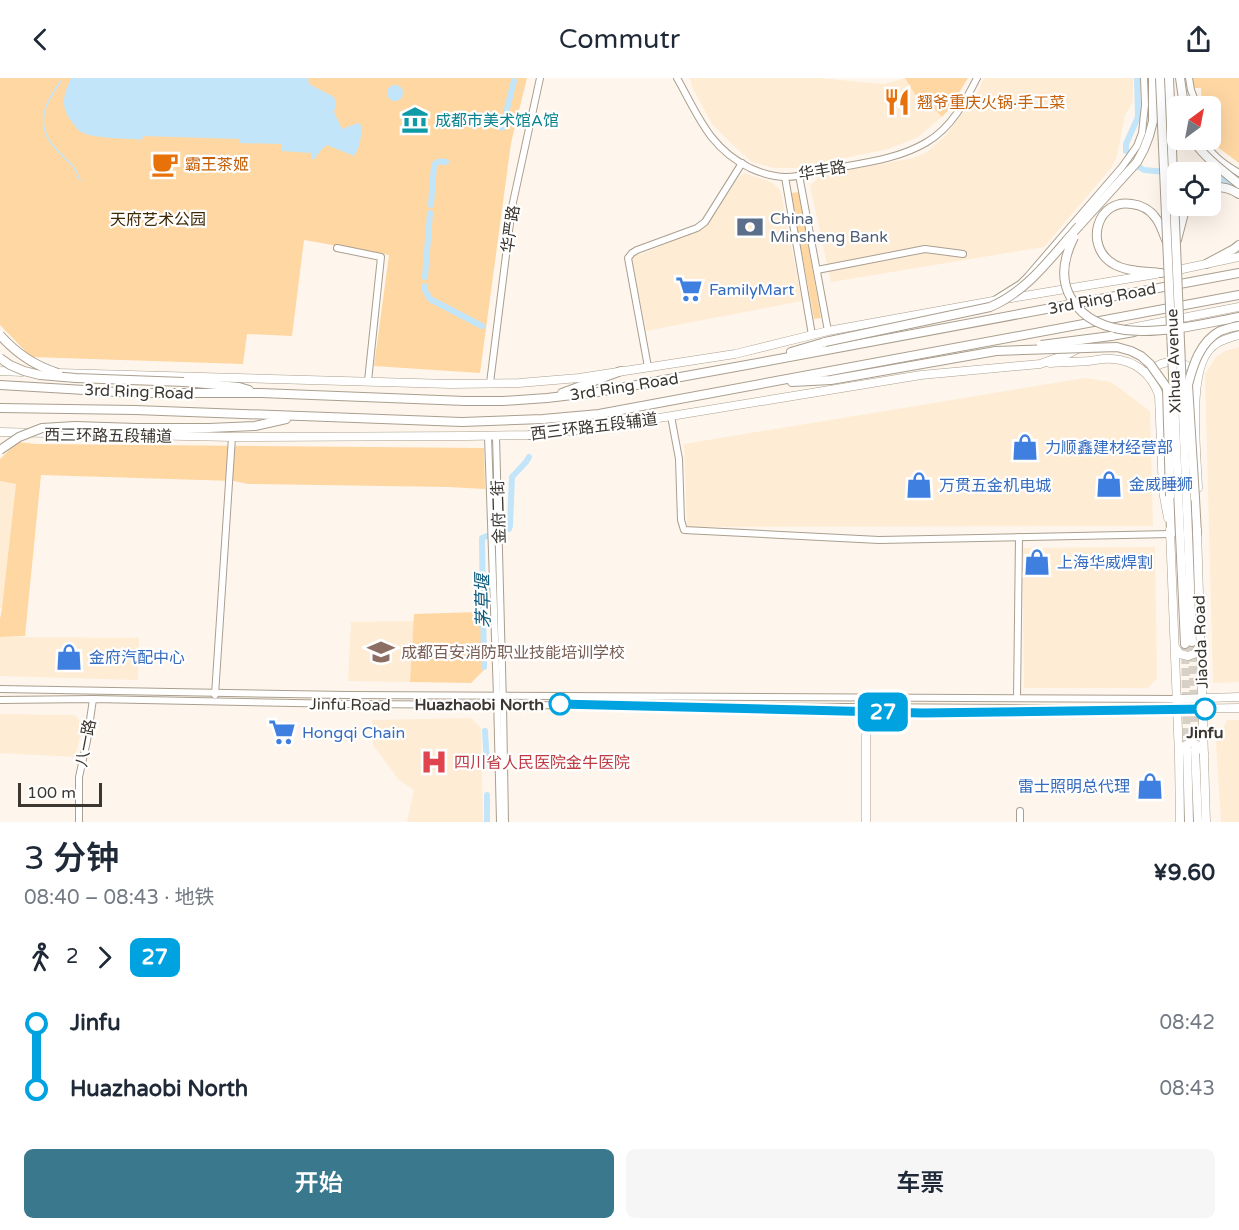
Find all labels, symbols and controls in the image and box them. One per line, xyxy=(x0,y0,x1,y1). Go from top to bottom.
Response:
icon: back xyxy=(24,23,57,56)
text: Commutr xyxy=(559,23,680,56)
icon: share xyxy=(1182,23,1215,56)
restaurant icon: 翘爷重庆火锅·手工菜 xyxy=(882,87,912,117)
place label: 翘爷重庆火锅·手工菜 xyxy=(917,93,1065,113)
north arrow xyxy=(1167,96,1221,150)
map controls xyxy=(1167,96,1221,216)
museum icon: 成都市美术馆A馆 xyxy=(400,105,430,135)
place label: 成都市美术馆A馆 xyxy=(435,111,559,131)
cafe icon: 霸王茶姬 xyxy=(150,149,180,179)
place label: 霸王茶姬 xyxy=(185,155,249,175)
street label: 华丰路 xyxy=(797,157,848,185)
button: locate xyxy=(1167,162,1221,216)
street label: 华严路 xyxy=(498,204,524,254)
place label: China Minsheng Bank xyxy=(770,209,888,247)
park label: 天府艺术公园 xyxy=(110,210,206,230)
bank icon: China Minsheng Bank xyxy=(735,212,765,242)
supermarket icon: FamilyMart xyxy=(674,274,704,304)
street label: 3rd Ring Road xyxy=(1046,279,1158,319)
place label: FamilyMart xyxy=(709,280,794,300)
street label: Xihua Avenue xyxy=(1162,308,1186,414)
street label: 3rd Ring Road xyxy=(568,369,680,405)
street label: 3rd Ring Road xyxy=(84,380,194,404)
street label: 西三环路五段辅道 xyxy=(529,409,659,445)
street label: 西三环路五段辅道 xyxy=(44,425,172,447)
shop icon: 力顺鑫建材经营部 xyxy=(1010,432,1040,462)
place label: 力顺鑫建材经营部 xyxy=(1045,438,1173,458)
shop icon: 金威睡狮 xyxy=(1094,469,1124,499)
shop icon: 万贯五金机电城 xyxy=(904,470,934,500)
place label: 金威睡狮 xyxy=(1129,475,1193,495)
place label: 万贯五金机电城 xyxy=(939,476,1051,496)
street label: 金府二街 xyxy=(488,480,510,544)
shop icon: 上海华威焊割 xyxy=(1022,547,1052,577)
place label: 上海华威焊割 xyxy=(1057,553,1153,573)
water label: 茅草堰 xyxy=(471,571,494,628)
street label: Jiaoda Road xyxy=(1189,595,1213,689)
school or university icon: 成都百安消防职业技能培训学校 xyxy=(366,637,396,667)
shop icon: 金府汽配中心 xyxy=(54,642,84,672)
place label: 成都百安消防职业技能培训学校 xyxy=(401,643,625,663)
place label: 金府汽配中心 xyxy=(89,648,185,668)
line badge: 27 xyxy=(856,692,910,732)
marker: Huazhaobi North xyxy=(549,693,571,715)
street label: Jinfu Road xyxy=(309,694,391,716)
place label: Huazhaobi North xyxy=(414,695,544,715)
marker: Jinfu xyxy=(1194,698,1216,720)
text: 27 xyxy=(870,700,896,725)
supermarket icon: Hongqi Chain xyxy=(267,717,297,747)
street label: 八一路 xyxy=(72,718,100,769)
place label: Hongqi Chain xyxy=(302,723,405,743)
place label: Jinfu xyxy=(1186,723,1223,743)
hospital icon: 四川省人民医院金牛医院 xyxy=(419,747,449,777)
place label: 四川省人民医院金牛医院 xyxy=(454,753,630,773)
shop icon: 雷士照明总代理 xyxy=(1135,771,1165,801)
place label: 雷士照明总代理 xyxy=(1018,777,1130,797)
scale bar xyxy=(18,780,102,808)
text: 100 m xyxy=(27,783,76,803)
text: 3 分钟 xyxy=(24,839,119,878)
text: ¥9.60 xyxy=(1153,860,1215,886)
text: 08:40 – 08:43 · 地铁 xyxy=(24,886,215,910)
icon: walk xyxy=(24,941,57,974)
icon: forward xyxy=(88,941,121,974)
text: 2 xyxy=(66,945,79,969)
text: 27 xyxy=(142,945,168,970)
text: Jinfu xyxy=(70,1010,121,1036)
text: 08:42 xyxy=(1160,1011,1215,1035)
text: Huazhaobi North xyxy=(70,1076,248,1102)
text: 08:43 xyxy=(1160,1077,1215,1101)
button: 开始 xyxy=(24,1149,614,1218)
button: 车票 xyxy=(626,1149,1215,1218)

